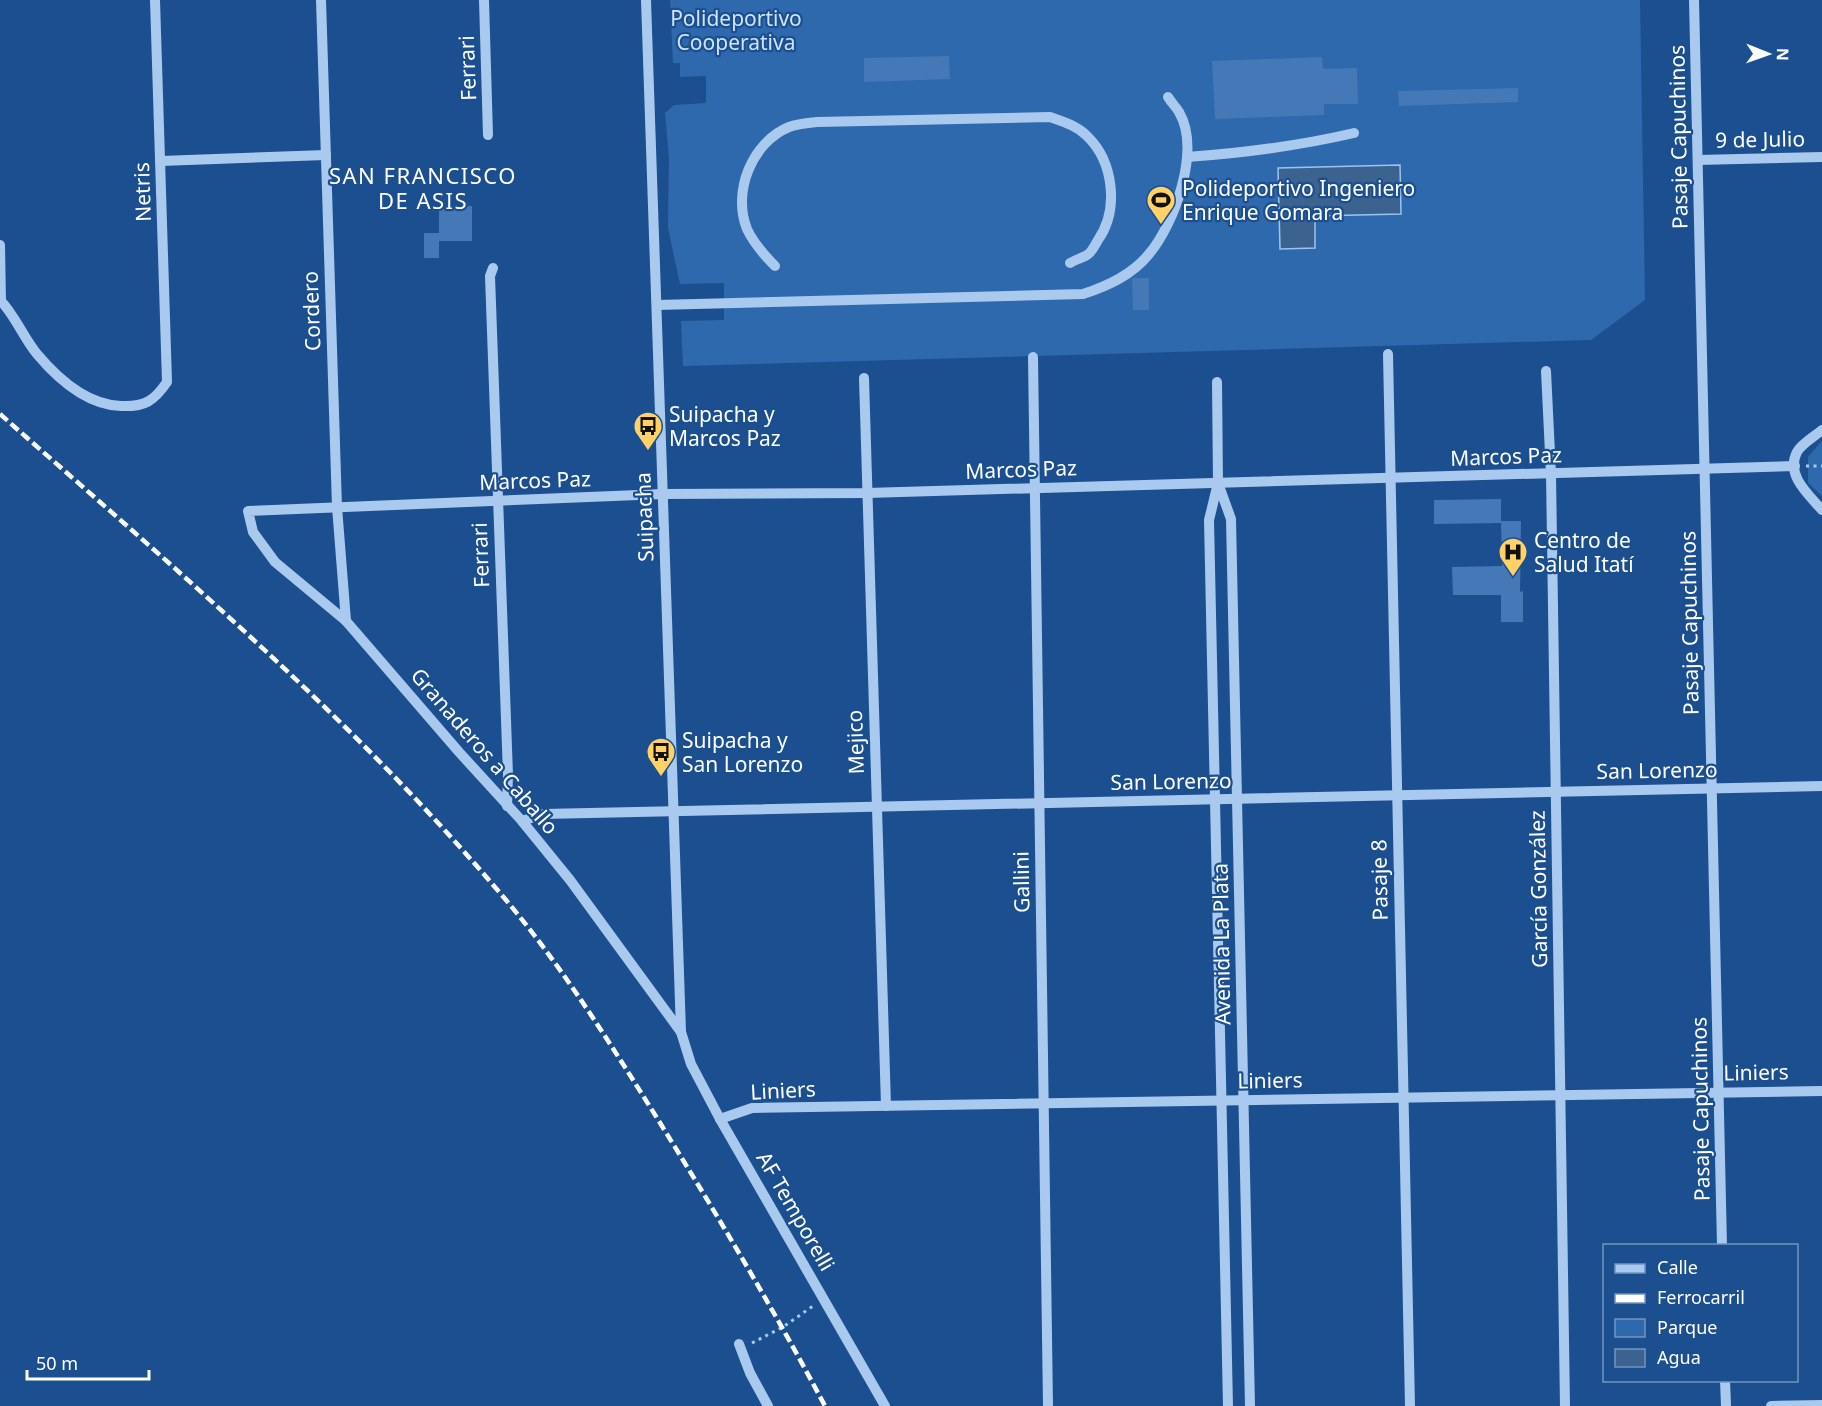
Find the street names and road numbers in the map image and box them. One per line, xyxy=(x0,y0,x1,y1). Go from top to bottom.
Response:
street label: Ferrari xyxy=(452,35,482,101)
street label: Pasaje Capuchinos xyxy=(1662,45,1694,229)
street label: 9 de Julio xyxy=(1715,124,1805,154)
street label: Netris xyxy=(127,162,157,222)
street label: Cordero xyxy=(296,271,326,351)
street label: Marcos Paz xyxy=(1450,440,1562,472)
street label: Marcos Paz xyxy=(965,453,1077,485)
street label: Marcos Paz xyxy=(479,464,591,496)
street label: Suipacha xyxy=(628,472,660,562)
street label: Ferrari xyxy=(465,522,495,588)
street label: Pasaje Capuchinos xyxy=(1673,531,1705,715)
street label: Granaderos a Caballo xyxy=(405,662,565,840)
street label: Mejico xyxy=(840,709,870,775)
street label: San Lorenzo xyxy=(1596,755,1718,785)
street label: San Lorenzo xyxy=(1110,766,1232,796)
street label: García González xyxy=(1523,810,1553,968)
street label: Pasaje 8 xyxy=(1364,839,1394,921)
street label: Gallini xyxy=(1006,851,1036,913)
street label: Avenida La Plata xyxy=(1206,863,1236,1025)
street label: Pasaje Capuchinos xyxy=(1684,1017,1716,1201)
street label: Liniers xyxy=(1723,1057,1789,1087)
street label: Liniers xyxy=(1237,1065,1303,1095)
street label: Liniers xyxy=(750,1074,816,1106)
street label: AF Temporelli xyxy=(751,1146,841,1276)

